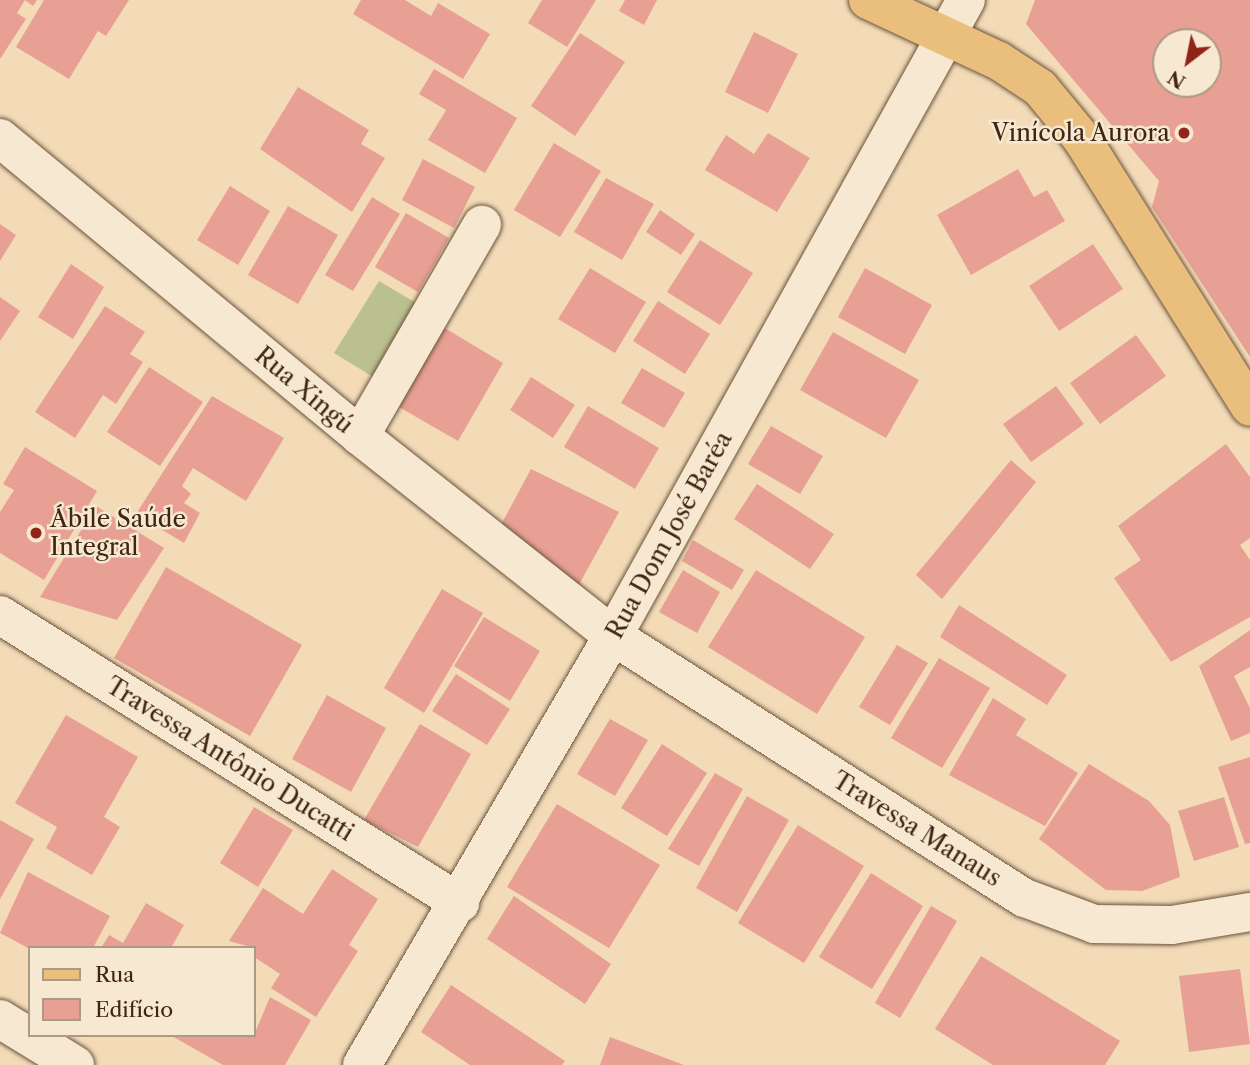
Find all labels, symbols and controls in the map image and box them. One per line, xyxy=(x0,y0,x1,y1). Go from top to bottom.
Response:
north arrow xyxy=(1152,28,1222,98)
text: N xyxy=(1164,65,1190,94)
place label: Vinícola Aurora xyxy=(990,119,1170,147)
marker: Vinícola Aurora xyxy=(1176,125,1192,141)
street label: Rua Xingú xyxy=(249,341,359,439)
street label: Rua Dom José Baréa xyxy=(600,426,738,644)
place label: Ábile Saúde Integral xyxy=(50,505,186,561)
marker: Ábile Saúde Integral xyxy=(28,525,44,541)
street label: Travessa Antônio Ducatti xyxy=(100,671,360,847)
street label: Travessa Manaus xyxy=(827,765,1007,893)
legend xyxy=(28,946,256,1037)
text: Rua xyxy=(95,962,134,987)
text: Edifício xyxy=(95,997,173,1022)

